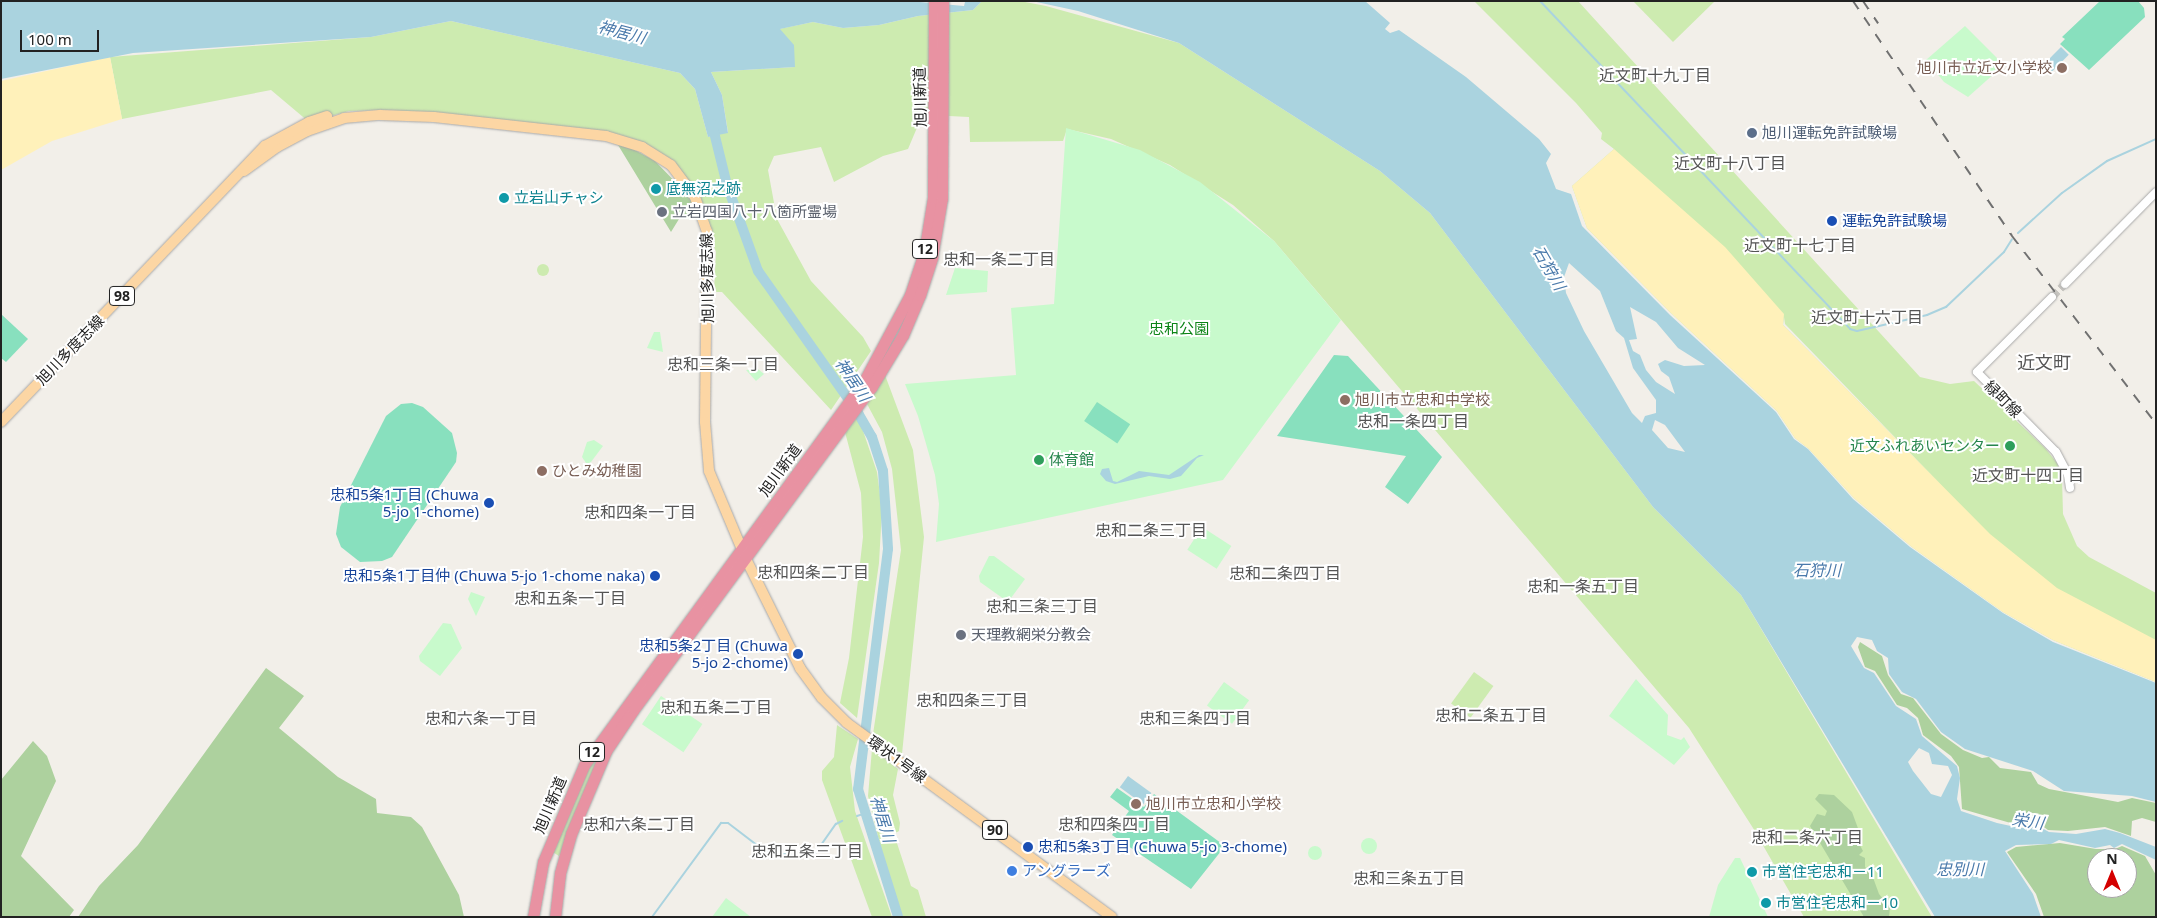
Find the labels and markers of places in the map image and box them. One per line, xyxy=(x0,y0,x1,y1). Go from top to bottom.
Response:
place label: 旭川市立近文小学校 xyxy=(1917,59,2052,77)
marker: 旭川市立近文小学校 xyxy=(2056,62,2068,74)
place label: 旭川運転免許試験場 xyxy=(1762,124,1897,142)
marker: 旭川運転免許試験場 xyxy=(1746,127,1758,139)
place label: 底無沼之跡 xyxy=(666,180,741,198)
marker: 底無沼之跡 xyxy=(650,183,662,195)
place label: 立岩山チャシ xyxy=(514,189,604,207)
marker: 立岩山チャシ xyxy=(498,192,510,204)
place label: 立岩四国八十八箇所霊場 xyxy=(672,203,837,221)
marker: 立岩四国八十八箇所霊場 xyxy=(656,206,668,218)
place label: 運転免許試験場 xyxy=(1842,212,1947,230)
marker: 運転免許試験場 xyxy=(1826,215,1838,227)
place label: 旭川市立忠和中学校 xyxy=(1355,391,1490,409)
marker: 旭川市立忠和中学校 xyxy=(1339,394,1351,406)
place label: 近文ふれあいセンター xyxy=(1850,437,2000,455)
marker: 近文ふれあいセンター xyxy=(2004,440,2016,452)
place label: 体育館 xyxy=(1049,451,1094,469)
marker: 体育館 xyxy=(1033,454,1045,466)
place label: ひとみ幼稚園 xyxy=(552,462,642,480)
marker: ひとみ幼稚園 xyxy=(536,465,548,477)
place label: 忠和5条1丁目 (Chuwa 5-jo 1-chome) xyxy=(330,485,479,520)
marker: 忠和5条1丁目 (Chuwa 5-jo 1-chome) xyxy=(483,497,495,509)
place label: 忠和5条1丁目仲 (Chuwa 5-jo 1-chome naka) xyxy=(343,567,645,585)
marker: 忠和5条1丁目仲 (Chuwa 5-jo 1-chome naka) xyxy=(649,570,661,582)
place label: 天理教網栄分教会 xyxy=(971,626,1091,644)
marker: 天理教網栄分教会 xyxy=(955,629,967,641)
place label: 忠和5条2丁目 (Chuwa 5-jo 2-chome) xyxy=(639,636,788,671)
marker: 忠和5条2丁目 (Chuwa 5-jo 2-chome) xyxy=(792,648,804,660)
place label: 旭川市立忠和小学校 xyxy=(1146,795,1281,813)
marker: 旭川市立忠和小学校 xyxy=(1130,798,1142,810)
place label: 忠和5条3丁目 (Chuwa 5-jo 3-chome) xyxy=(1038,838,1287,856)
marker: 忠和5条3丁目 (Chuwa 5-jo 3-chome) xyxy=(1022,841,1034,853)
place label: アングラーズ xyxy=(1022,862,1112,880)
place label: 市営住宅忠和－11 xyxy=(1762,863,1884,881)
marker: アングラーズ xyxy=(1006,865,1018,877)
marker: 市営住宅忠和－11 xyxy=(1746,866,1758,878)
place label: 市営住宅忠和－10 xyxy=(1776,894,1898,912)
marker: 市営住宅忠和－10 xyxy=(1760,897,1772,909)

